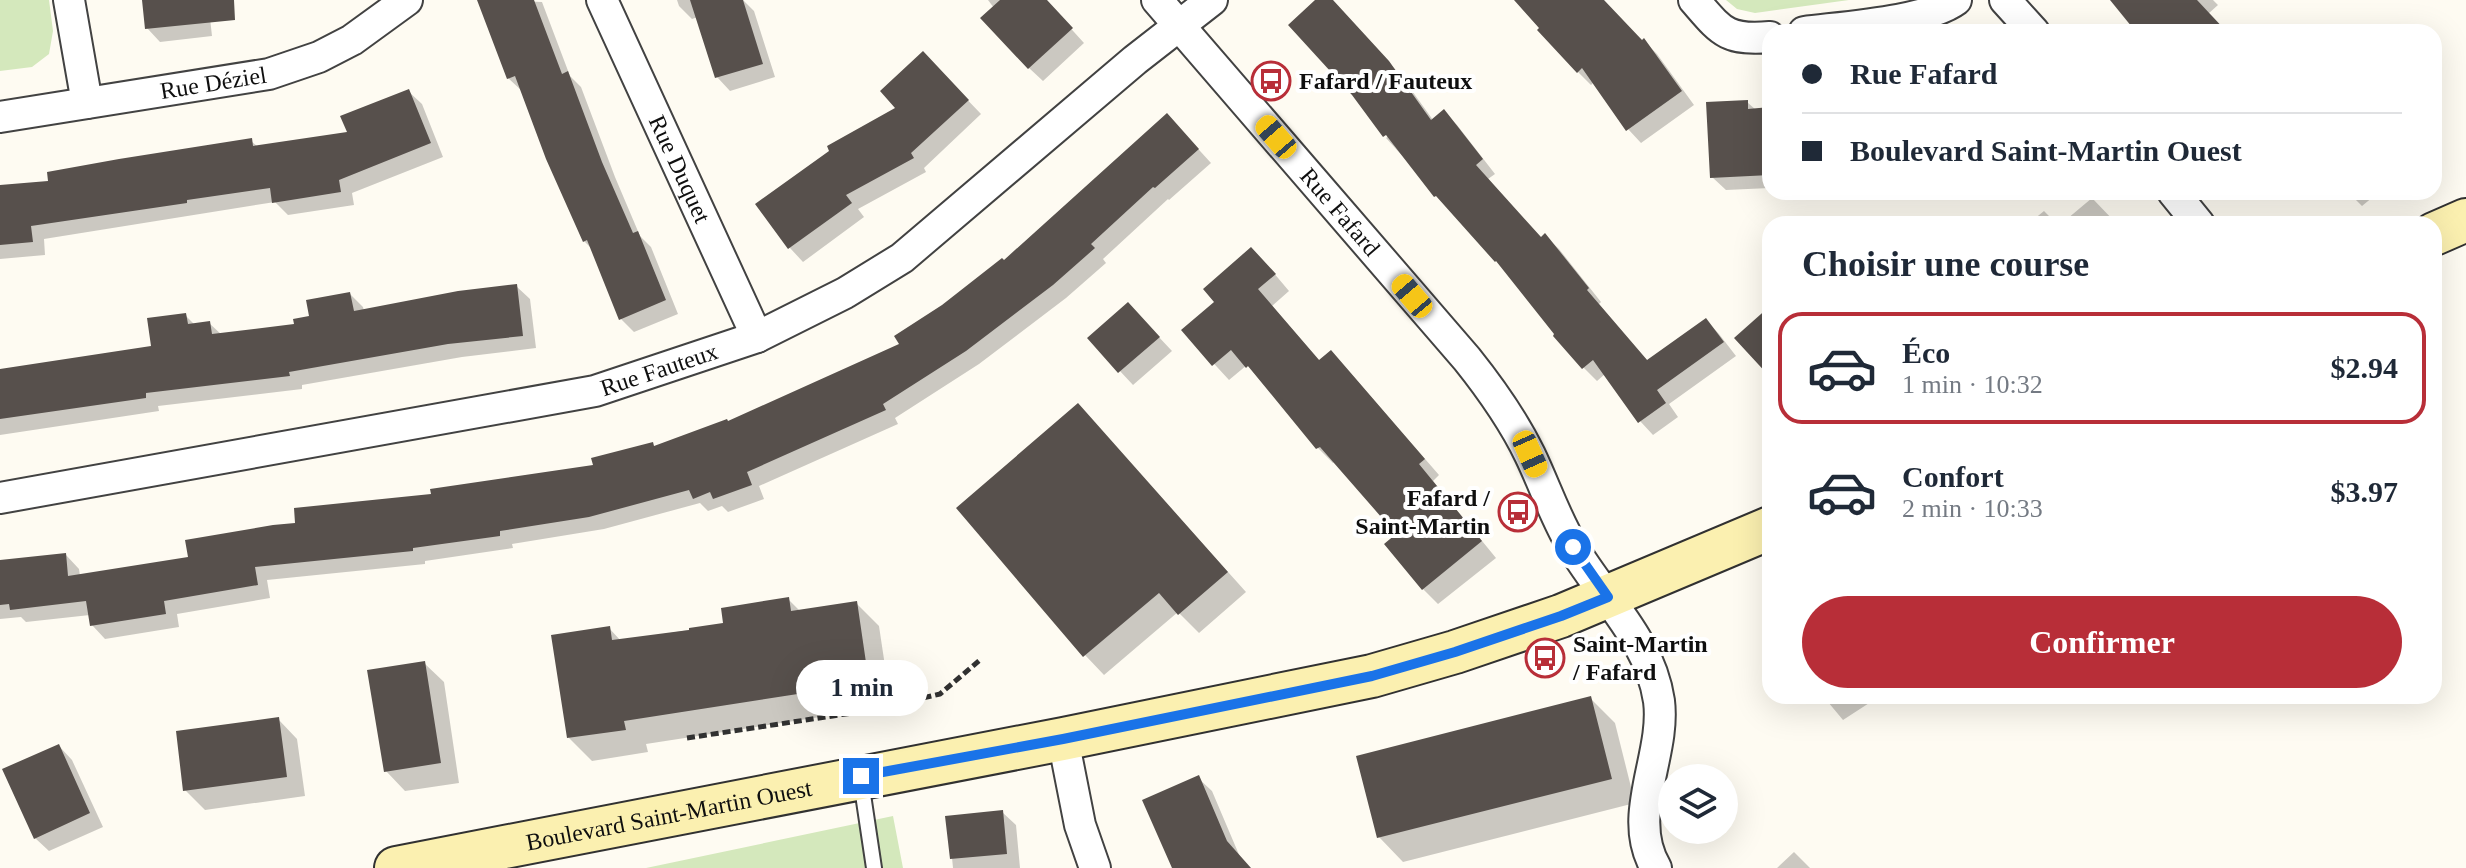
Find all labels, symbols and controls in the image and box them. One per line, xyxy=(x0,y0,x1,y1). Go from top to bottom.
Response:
text: Rue Fafard xyxy=(1850,57,1997,90)
bus stop icon: Fafard / Fauteux xyxy=(1250,60,1292,102)
street label: Rue Déziel xyxy=(158,62,269,104)
place label: Fafard / Fauteux xyxy=(1299,68,1472,94)
street label: Rue Duquet xyxy=(644,111,716,227)
car xyxy=(1251,111,1301,163)
text: Boulevard Saint-Martin Ouest xyxy=(1850,134,2242,167)
street label: Rue Fafard xyxy=(1295,163,1385,261)
text: Choisir une course xyxy=(1802,244,2089,284)
car xyxy=(1387,270,1437,322)
icon: car xyxy=(1806,332,1878,404)
text: Éco xyxy=(1902,336,1950,369)
street label: Rue Fauteux xyxy=(597,338,721,401)
text: $2.94 xyxy=(2331,351,2398,384)
text: 1 min · 10:32 xyxy=(1902,370,2043,399)
car xyxy=(1509,427,1551,481)
icon: car xyxy=(1806,456,1878,528)
text: Confort xyxy=(1902,460,2004,493)
text: $3.97 xyxy=(2331,475,2398,508)
place label: Fafard / Saint-Martin xyxy=(1355,485,1490,539)
bus stop icon: Fafard / Saint-Martin xyxy=(1497,491,1539,533)
text: 2 min · 10:33 xyxy=(1902,494,2043,523)
route start xyxy=(1555,529,1591,565)
button: Confirmer xyxy=(1802,596,2402,688)
place label: Saint-Martin / Fafard xyxy=(1572,631,1708,685)
bus stop icon: Saint-Martin / Fafard xyxy=(1524,637,1566,679)
callout: 1 min xyxy=(795,660,927,716)
text: 1 min xyxy=(831,673,893,702)
route end xyxy=(843,758,879,794)
map controls xyxy=(1658,764,1738,844)
button: layers xyxy=(1658,764,1738,844)
street label: Boulevard Saint-Martin Ouest xyxy=(524,775,814,856)

